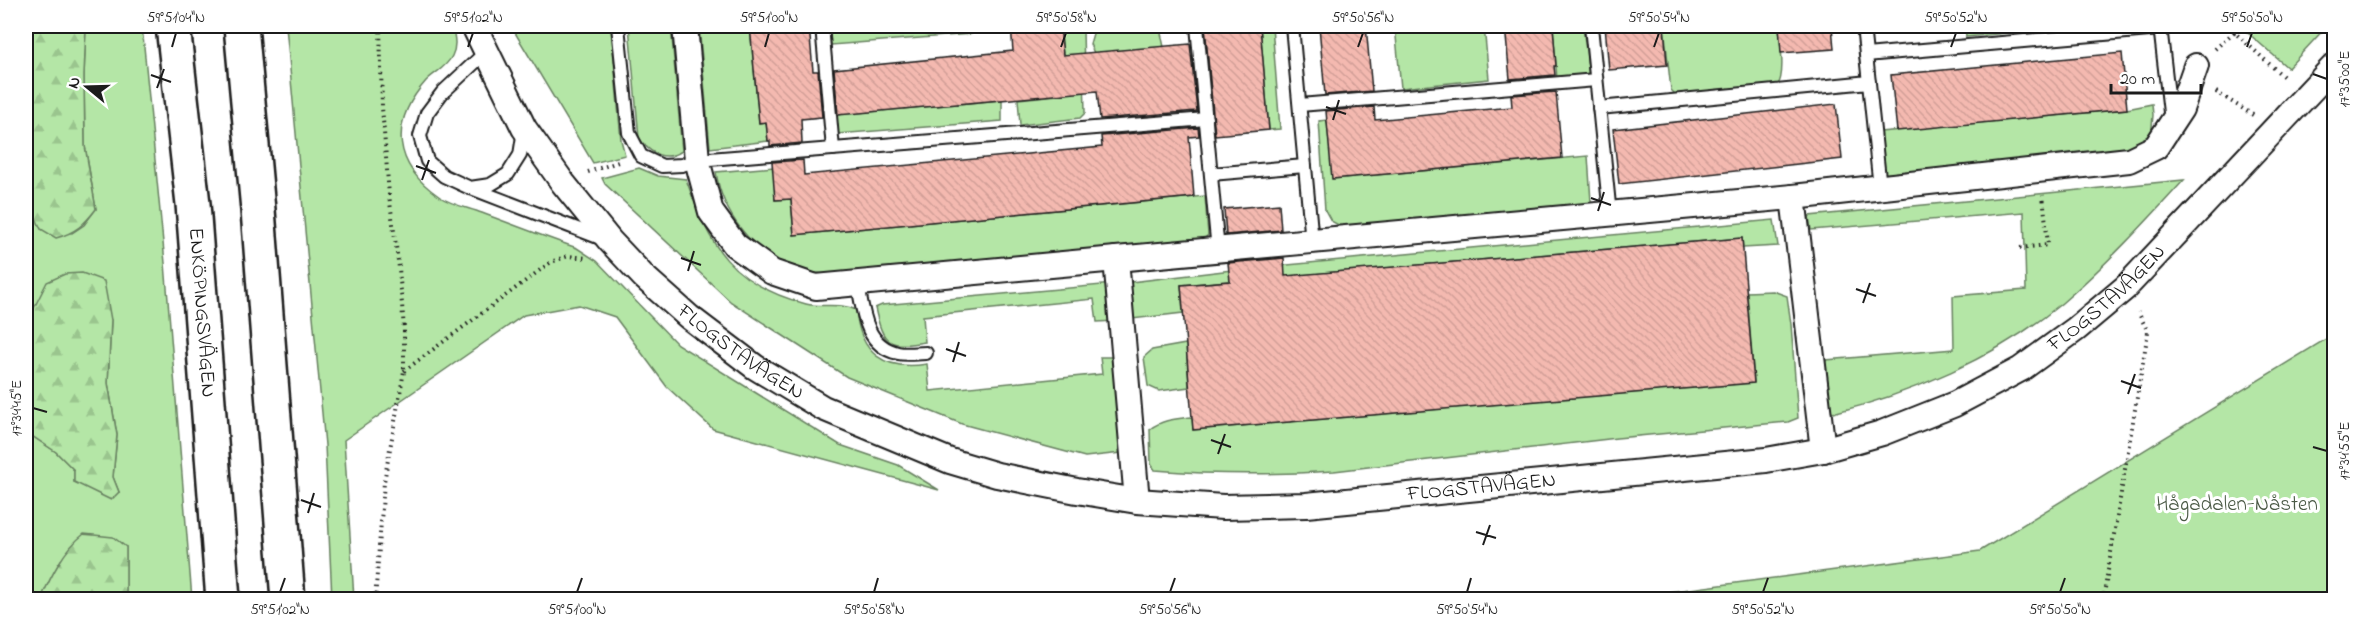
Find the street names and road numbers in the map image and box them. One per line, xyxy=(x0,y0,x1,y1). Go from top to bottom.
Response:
street label: ENKÖPINGSVÄGEN xyxy=(180,226,223,399)
street label: FLOGSTAVÄGEN xyxy=(2041,238,2173,360)
street label: FLOGSTAVÄGEN xyxy=(669,297,810,408)
street label: FLOGSTAVÄGEN xyxy=(1404,466,1557,510)

